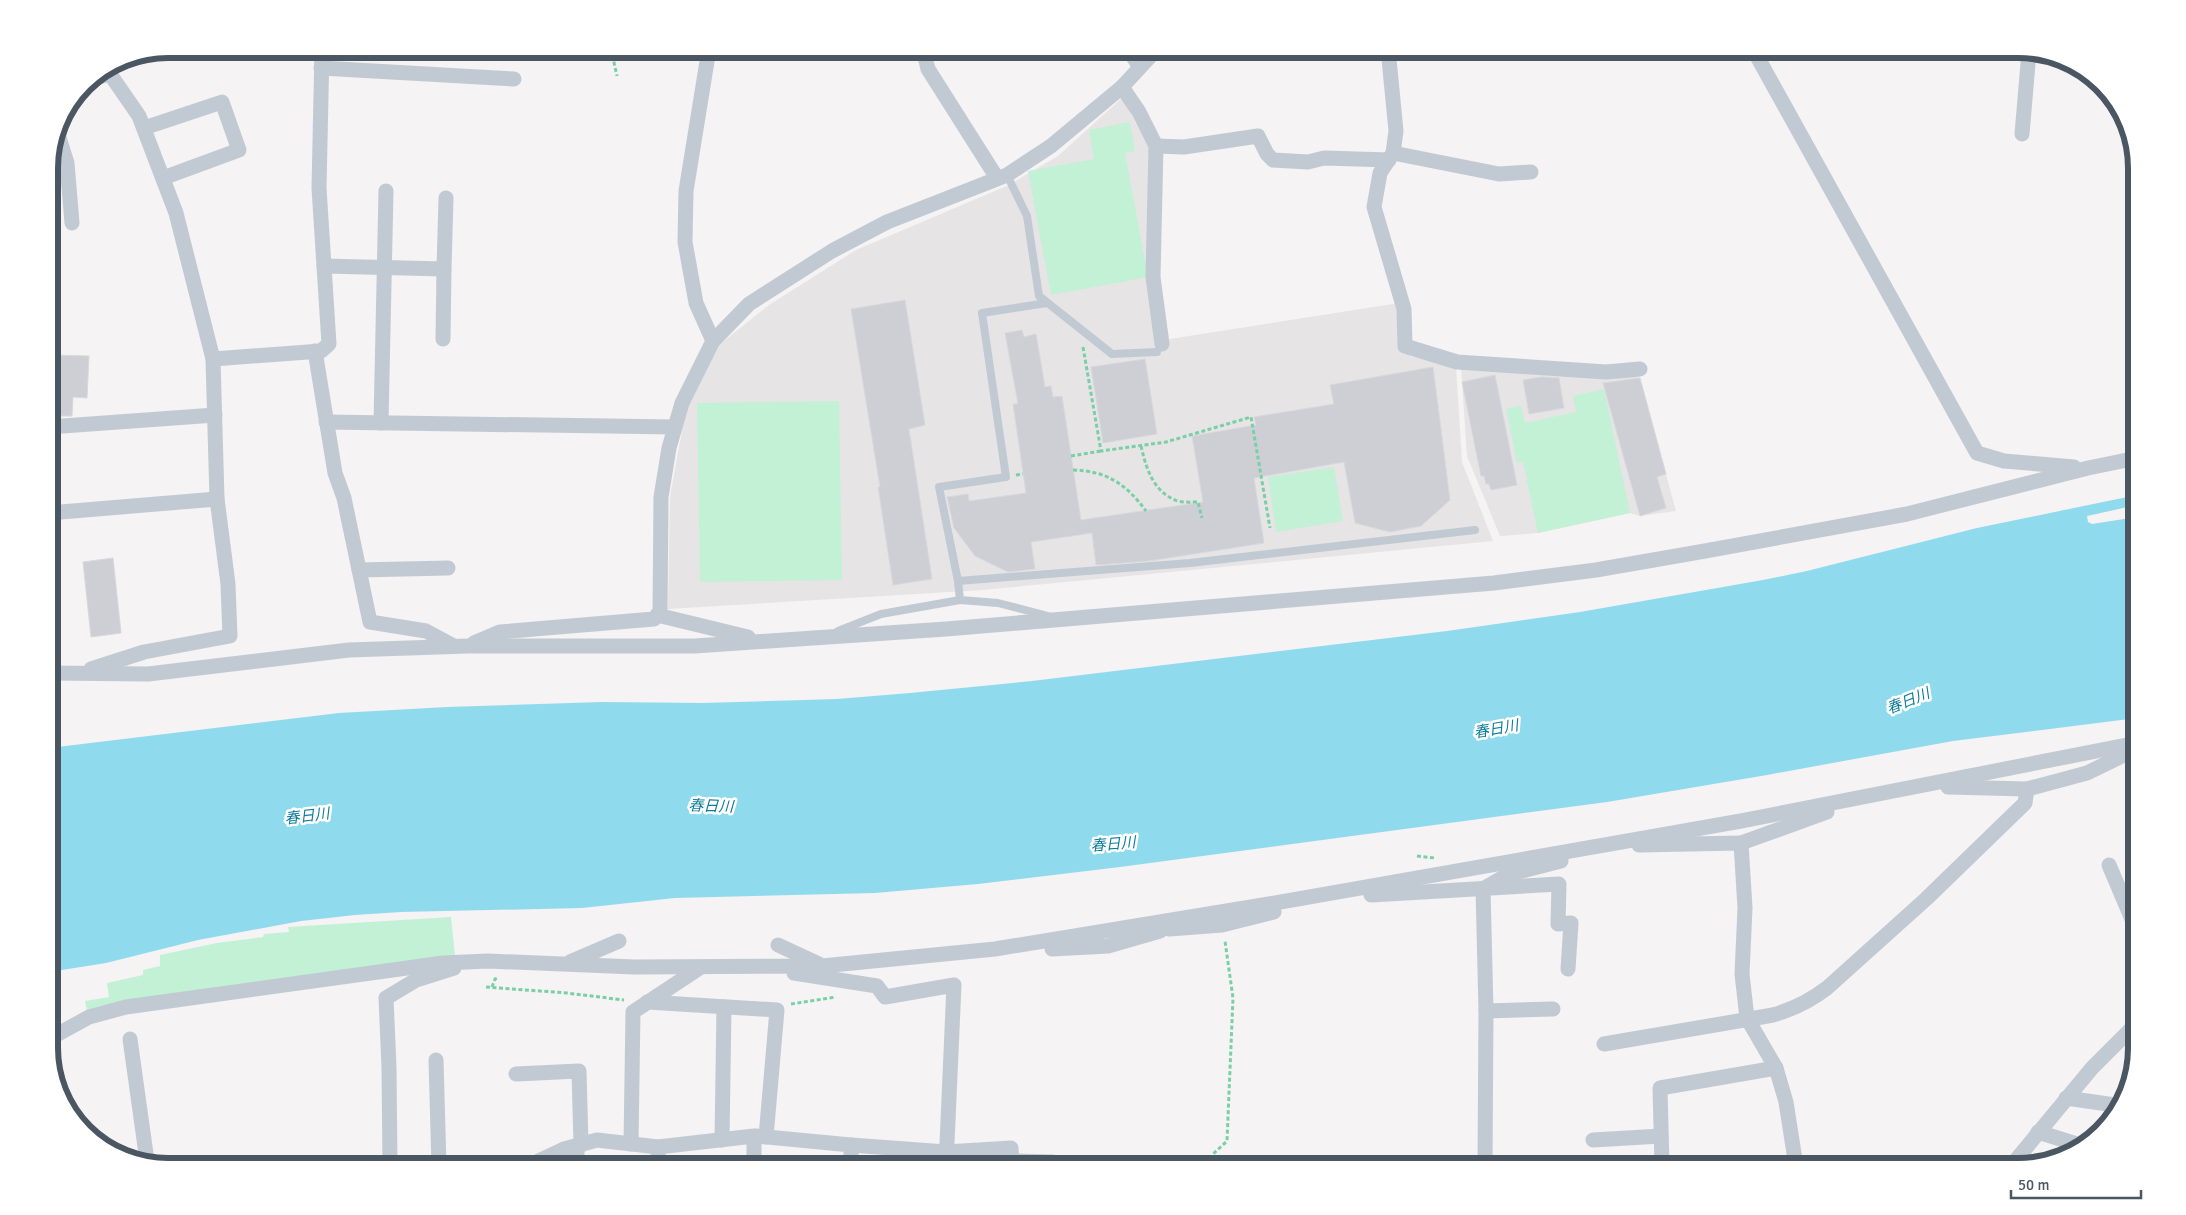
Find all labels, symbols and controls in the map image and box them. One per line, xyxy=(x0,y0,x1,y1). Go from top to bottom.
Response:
water label: 春日川 xyxy=(1884,683,1934,718)
water label: 春日川 xyxy=(1472,716,1522,742)
water label: 春日川 xyxy=(688,796,736,816)
water label: 春日川 xyxy=(284,804,332,828)
water label: 春日川 xyxy=(1090,833,1138,855)
scale bar xyxy=(2011,1168,2141,1200)
text: 50 m xyxy=(2018,1176,2049,1194)

